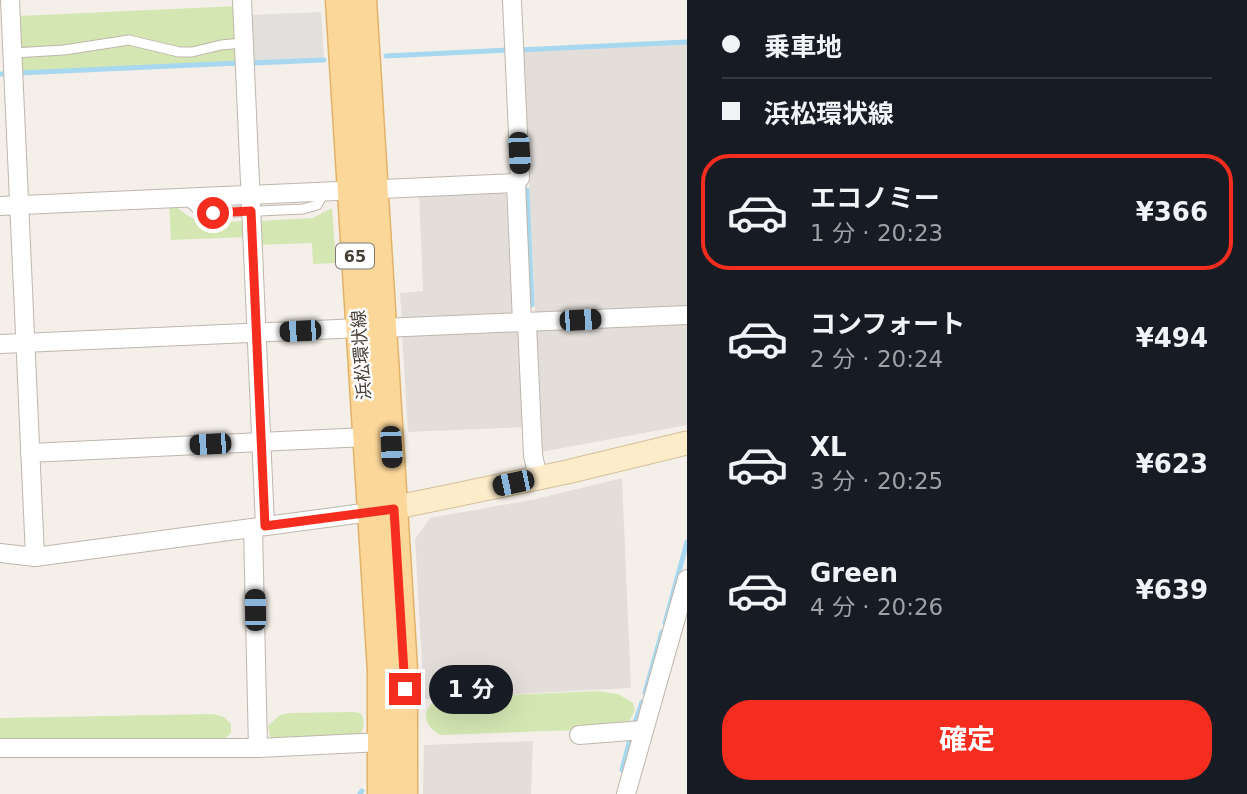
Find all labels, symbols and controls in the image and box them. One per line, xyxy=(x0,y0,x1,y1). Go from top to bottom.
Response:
text: 乗車地 xyxy=(764,32,842,62)
text: 浜松環状線 xyxy=(764,99,894,129)
car xyxy=(508,131,531,175)
icon: car xyxy=(726,181,789,244)
text: エコノミー xyxy=(810,183,940,213)
route start xyxy=(197,197,229,229)
text: ¥366 xyxy=(1136,197,1208,227)
text: 1 分 · 20:23 xyxy=(810,220,943,246)
road number: 65 xyxy=(336,244,374,268)
icon: car xyxy=(726,307,789,370)
car xyxy=(559,308,602,332)
street label: 浜松環状線 xyxy=(347,309,375,401)
text: コンフォート xyxy=(810,309,965,339)
car xyxy=(279,319,322,343)
text: ¥494 xyxy=(1136,323,1208,353)
text: 2 分 · 20:24 xyxy=(810,346,943,372)
car xyxy=(380,425,403,469)
car xyxy=(189,432,232,456)
text: XL xyxy=(810,432,847,462)
icon: car xyxy=(726,433,789,496)
text: ¥623 xyxy=(1136,449,1208,479)
car xyxy=(491,468,536,498)
text: 3 分 · 20:25 xyxy=(810,468,943,494)
text: Green xyxy=(810,558,898,588)
icon: car xyxy=(726,559,789,622)
text: ¥639 xyxy=(1136,575,1208,605)
car xyxy=(245,589,266,631)
text: 4 分 · 20:26 xyxy=(810,594,943,620)
callout: 1 分 xyxy=(430,664,514,714)
route end xyxy=(389,673,421,705)
text: 1 分 xyxy=(447,676,495,702)
button: 確定 xyxy=(722,700,1212,780)

